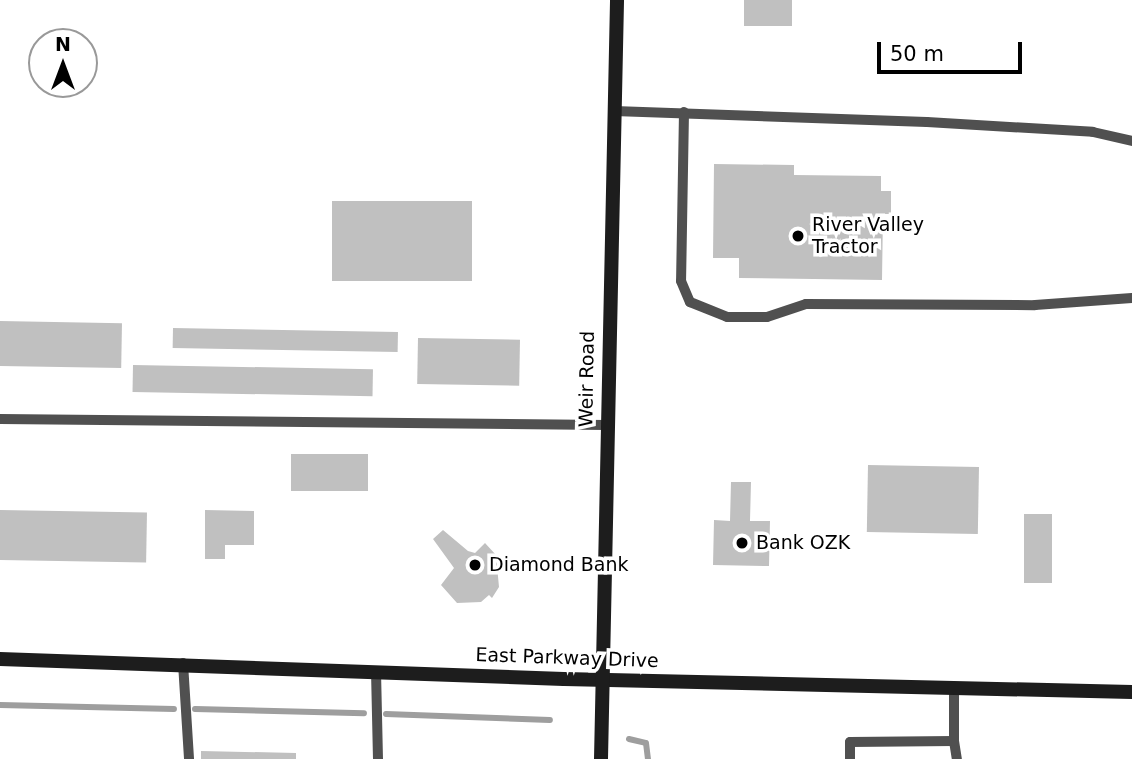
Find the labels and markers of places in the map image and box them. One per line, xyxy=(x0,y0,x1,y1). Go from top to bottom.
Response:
place label: River Valley Tractor xyxy=(812,214,924,258)
marker: River Valley Tractor xyxy=(790,228,806,244)
place label: Bank OZK xyxy=(756,532,850,554)
marker: Bank OZK xyxy=(734,535,750,551)
place label: Diamond Bank xyxy=(489,554,629,576)
marker: Diamond Bank xyxy=(467,557,483,573)

